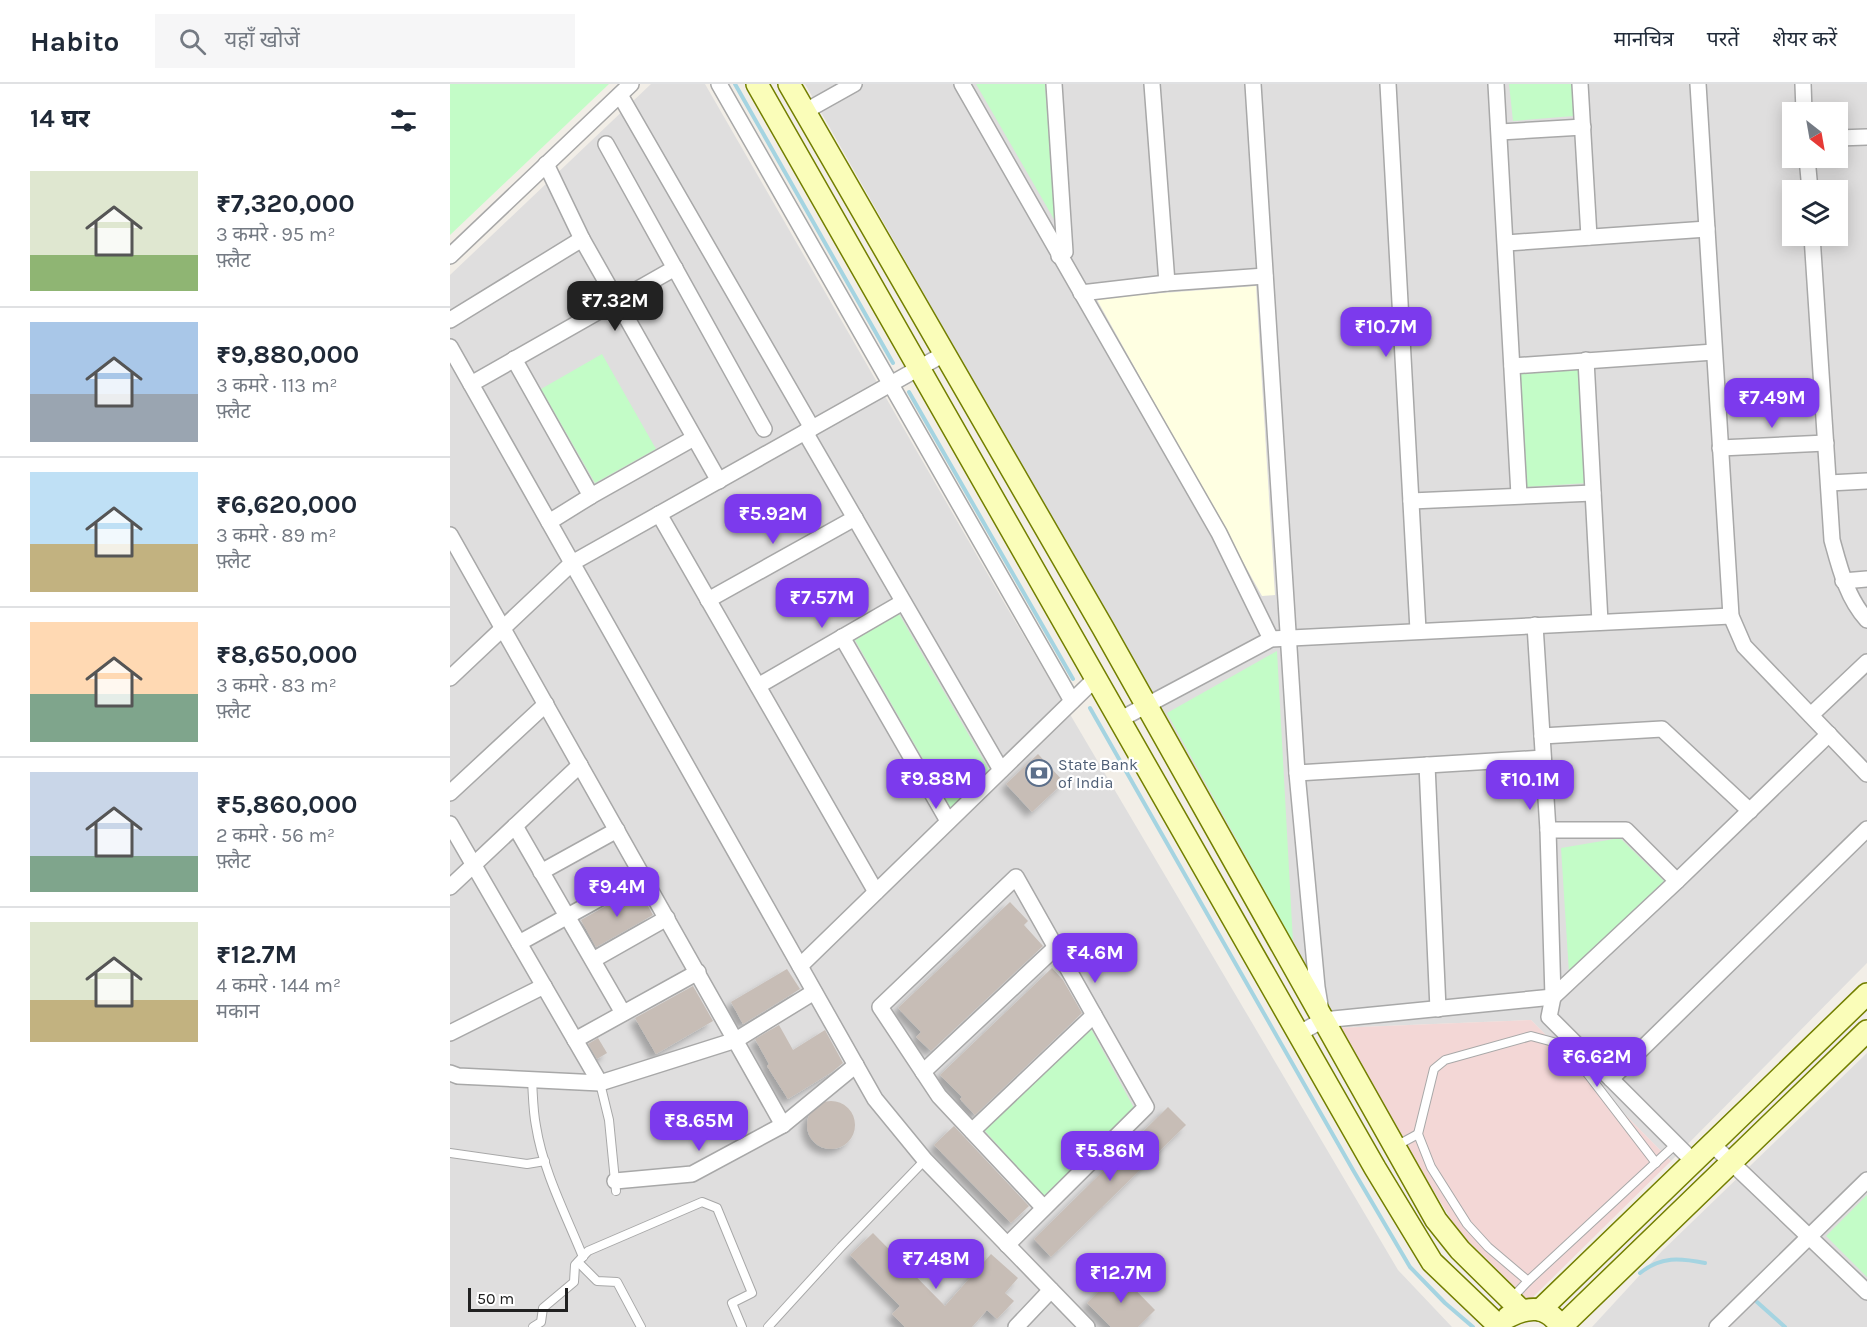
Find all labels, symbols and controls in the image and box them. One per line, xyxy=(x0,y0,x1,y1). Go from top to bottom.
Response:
search box xyxy=(155,14,575,68)
text: Habito xyxy=(30,25,119,58)
icon: search xyxy=(176,25,209,58)
text: यहाँ खोजें xyxy=(224,27,300,53)
text: मानचित्र xyxy=(1614,27,1674,51)
text: परतें xyxy=(1707,27,1739,51)
text: शेयर करें xyxy=(1772,27,1837,51)
north arrow xyxy=(1782,102,1848,168)
map controls xyxy=(1782,102,1848,246)
text: 14 घर xyxy=(30,103,90,134)
icon: filters xyxy=(387,104,420,137)
button: layers xyxy=(1782,180,1848,246)
text: ₹7,320,000 xyxy=(216,188,355,219)
icon: home xyxy=(78,195,150,267)
text: 3 कमरे · 95 m² xyxy=(216,223,336,246)
text: फ़्लैट xyxy=(216,249,251,272)
pin: ₹7.32M xyxy=(566,281,664,332)
text: ₹7.32M xyxy=(581,289,649,312)
pin: ₹10.7M xyxy=(1337,307,1435,358)
text: ₹10.7M xyxy=(1355,315,1417,338)
text: ₹9,880,000 xyxy=(216,339,359,370)
icon: home xyxy=(78,346,150,418)
text: 3 कमरे · 113 m² xyxy=(216,374,338,397)
pin: ₹7.49M xyxy=(1723,378,1821,429)
text: ₹7.49M xyxy=(1738,386,1806,409)
text: फ़्लैट xyxy=(216,400,251,423)
text: ₹6,620,000 xyxy=(216,489,357,520)
pin: ₹5.92M xyxy=(724,494,822,545)
icon: home xyxy=(78,496,150,568)
text: ₹5.92M xyxy=(738,502,808,525)
text: 3 कमरे · 89 m² xyxy=(216,524,337,547)
text: फ़्लैट xyxy=(216,550,251,573)
pin: ₹7.57M xyxy=(773,578,871,629)
text: ₹7.57M xyxy=(790,586,854,609)
text: ₹8,650,000 xyxy=(216,639,358,670)
icon: home xyxy=(78,646,150,718)
text: 3 कमरे · 83 m² xyxy=(216,674,337,697)
text: फ़्लैट xyxy=(216,700,251,723)
place label: State Bank of India xyxy=(1058,755,1138,792)
bank icon: State Bank of India xyxy=(1024,758,1054,788)
pin: ₹9.88M xyxy=(887,759,985,810)
pin: ₹10.1M xyxy=(1481,760,1579,811)
text: ₹9.88M xyxy=(900,767,972,790)
text: ₹10.1M xyxy=(1500,768,1560,791)
text: ₹5,860,000 xyxy=(216,789,358,820)
icon: home xyxy=(78,796,150,868)
text: 2 कमरे · 56 m² xyxy=(216,824,335,847)
text: फ़्लैट xyxy=(216,850,251,873)
pin: ₹9.4M xyxy=(575,867,659,918)
text: ₹9.4M xyxy=(588,875,646,898)
pin: ₹4.6M xyxy=(1053,933,1137,984)
text: ₹12.7M xyxy=(216,939,297,970)
text: ₹4.6M xyxy=(1066,941,1124,964)
icon: home xyxy=(78,946,150,1018)
text: 4 कमरे · 144 m² xyxy=(216,974,341,997)
text: मकान xyxy=(216,1000,260,1023)
pin: ₹6.62M xyxy=(1548,1037,1646,1088)
text: ₹6.62M xyxy=(1562,1045,1632,1068)
pin: ₹8.65M xyxy=(650,1101,748,1152)
text: ₹8.65M xyxy=(664,1109,734,1132)
pin: ₹5.86M xyxy=(1061,1131,1159,1182)
text: ₹5.86M xyxy=(1075,1139,1145,1162)
pin: ₹7.48M xyxy=(887,1239,985,1290)
text: ₹7.48M xyxy=(902,1247,970,1270)
pin: ₹12.7M xyxy=(1072,1253,1170,1304)
text: ₹12.7M xyxy=(1090,1261,1152,1284)
scale bar xyxy=(468,1285,568,1312)
text: 50 m xyxy=(477,1289,514,1308)

